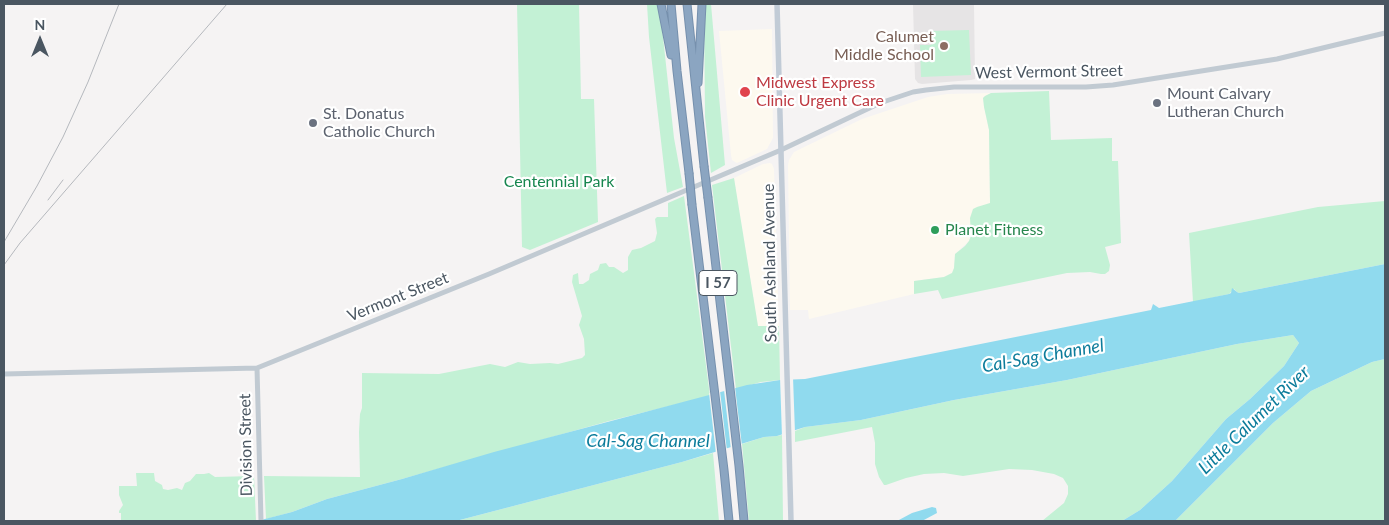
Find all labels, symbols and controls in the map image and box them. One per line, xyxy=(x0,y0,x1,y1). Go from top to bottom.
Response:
north arrow xyxy=(15,15,65,65)
text: N xyxy=(35,16,45,33)
place label: Calumet Middle School xyxy=(834,27,934,65)
marker: Calumet Middle School xyxy=(938,40,950,52)
street label: West Vermont Street xyxy=(975,61,1123,83)
place label: Midwest Express Clinic Urgent Care xyxy=(756,73,884,111)
place label: Mount Calvary Lutheran Church xyxy=(1167,84,1284,122)
marker: Midwest Express Clinic Urgent Care xyxy=(738,85,752,99)
marker: Mount Calvary Lutheran Church xyxy=(1151,97,1163,109)
place label: St. Donatus Catholic Church xyxy=(323,104,435,142)
marker: St. Donatus Catholic Church xyxy=(307,117,319,129)
park label: Centennial Park xyxy=(504,172,614,192)
street label: South Ashland Avenue xyxy=(759,183,781,343)
place label: Planet Fitness xyxy=(945,220,1043,240)
marker: Planet Fitness xyxy=(929,224,941,236)
street label: Vermont Street xyxy=(345,268,451,326)
road number: I 57 xyxy=(699,270,737,296)
water label: Cal-Sag Channel xyxy=(980,335,1106,377)
water label: Little Calumet River xyxy=(1194,361,1314,479)
street label: Division Street xyxy=(236,393,256,497)
water label: Cal-Sag Channel xyxy=(586,430,710,452)

